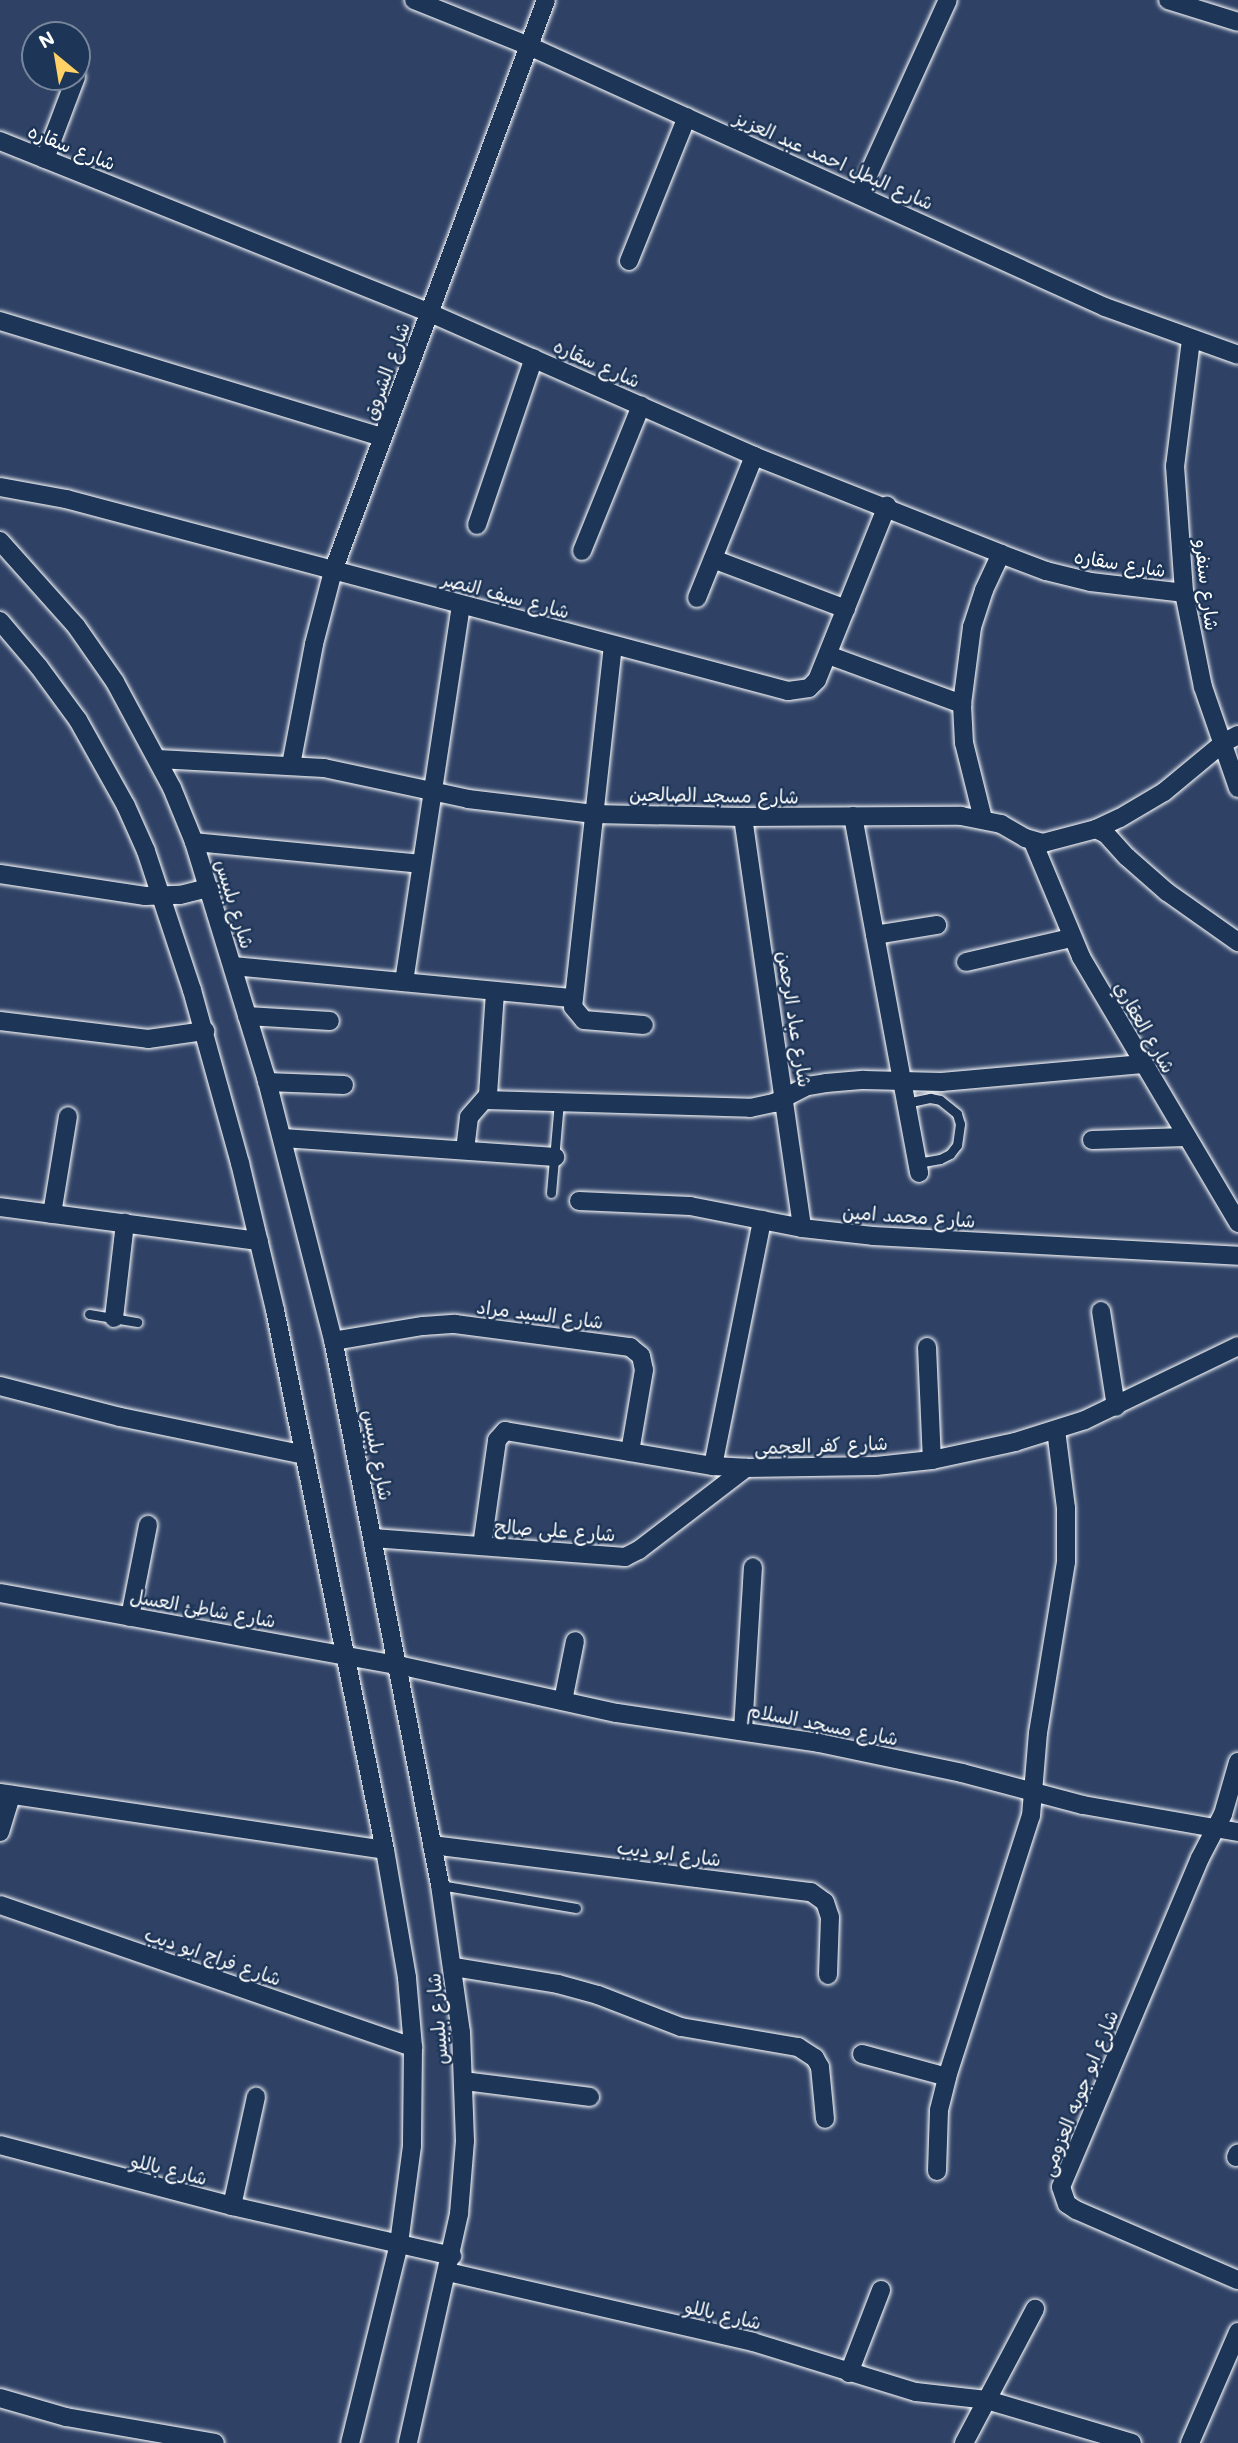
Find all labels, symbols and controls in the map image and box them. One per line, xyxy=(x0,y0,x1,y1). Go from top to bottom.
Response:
north arrow xyxy=(21,21,91,91)
text: N xyxy=(34,25,59,54)
street label: شارع البطل احمد عبد العزيز xyxy=(731,106,937,214)
street label: شارع سقاره xyxy=(25,119,119,175)
street label: شارع الشروق xyxy=(358,319,414,423)
street label: شارع سقاره xyxy=(550,334,644,392)
street label: شارع سنفرو xyxy=(1190,538,1224,632)
street label: شارع سقاره xyxy=(1073,545,1167,581)
street label: شارع سيف النصر xyxy=(440,567,572,623)
street label: شارع مسجد الصالحين xyxy=(629,782,799,808)
street label: شارع بلبيس xyxy=(211,857,259,951)
street label: شارع عباد الرحمن xyxy=(773,949,817,1089)
street label: شارع العقاري xyxy=(1110,977,1180,1077)
street label: شارع محمد امين xyxy=(842,1200,976,1232)
street label: شارع السيد مراد xyxy=(475,1295,605,1333)
street label: شارع بلبيس xyxy=(358,1408,398,1502)
street label: شارع كفر العجمى xyxy=(754,1431,888,1459)
street label: شارع على صالح xyxy=(494,1514,616,1546)
street label: شارع شاطئ العسل xyxy=(128,1584,278,1632)
street label: شارع مسجد السلام xyxy=(746,1698,900,1750)
street label: شارع ابو ديب xyxy=(616,1835,722,1871)
street label: شارع فراج ابو ديب xyxy=(142,1922,284,1990)
street label: شارع بلبيس xyxy=(422,1972,452,2066)
street label: شارع ابو جوبه العزومى xyxy=(1035,2007,1123,2179)
street label: شارع باللو xyxy=(128,2148,210,2190)
street label: شارع باللو xyxy=(682,2294,764,2334)

